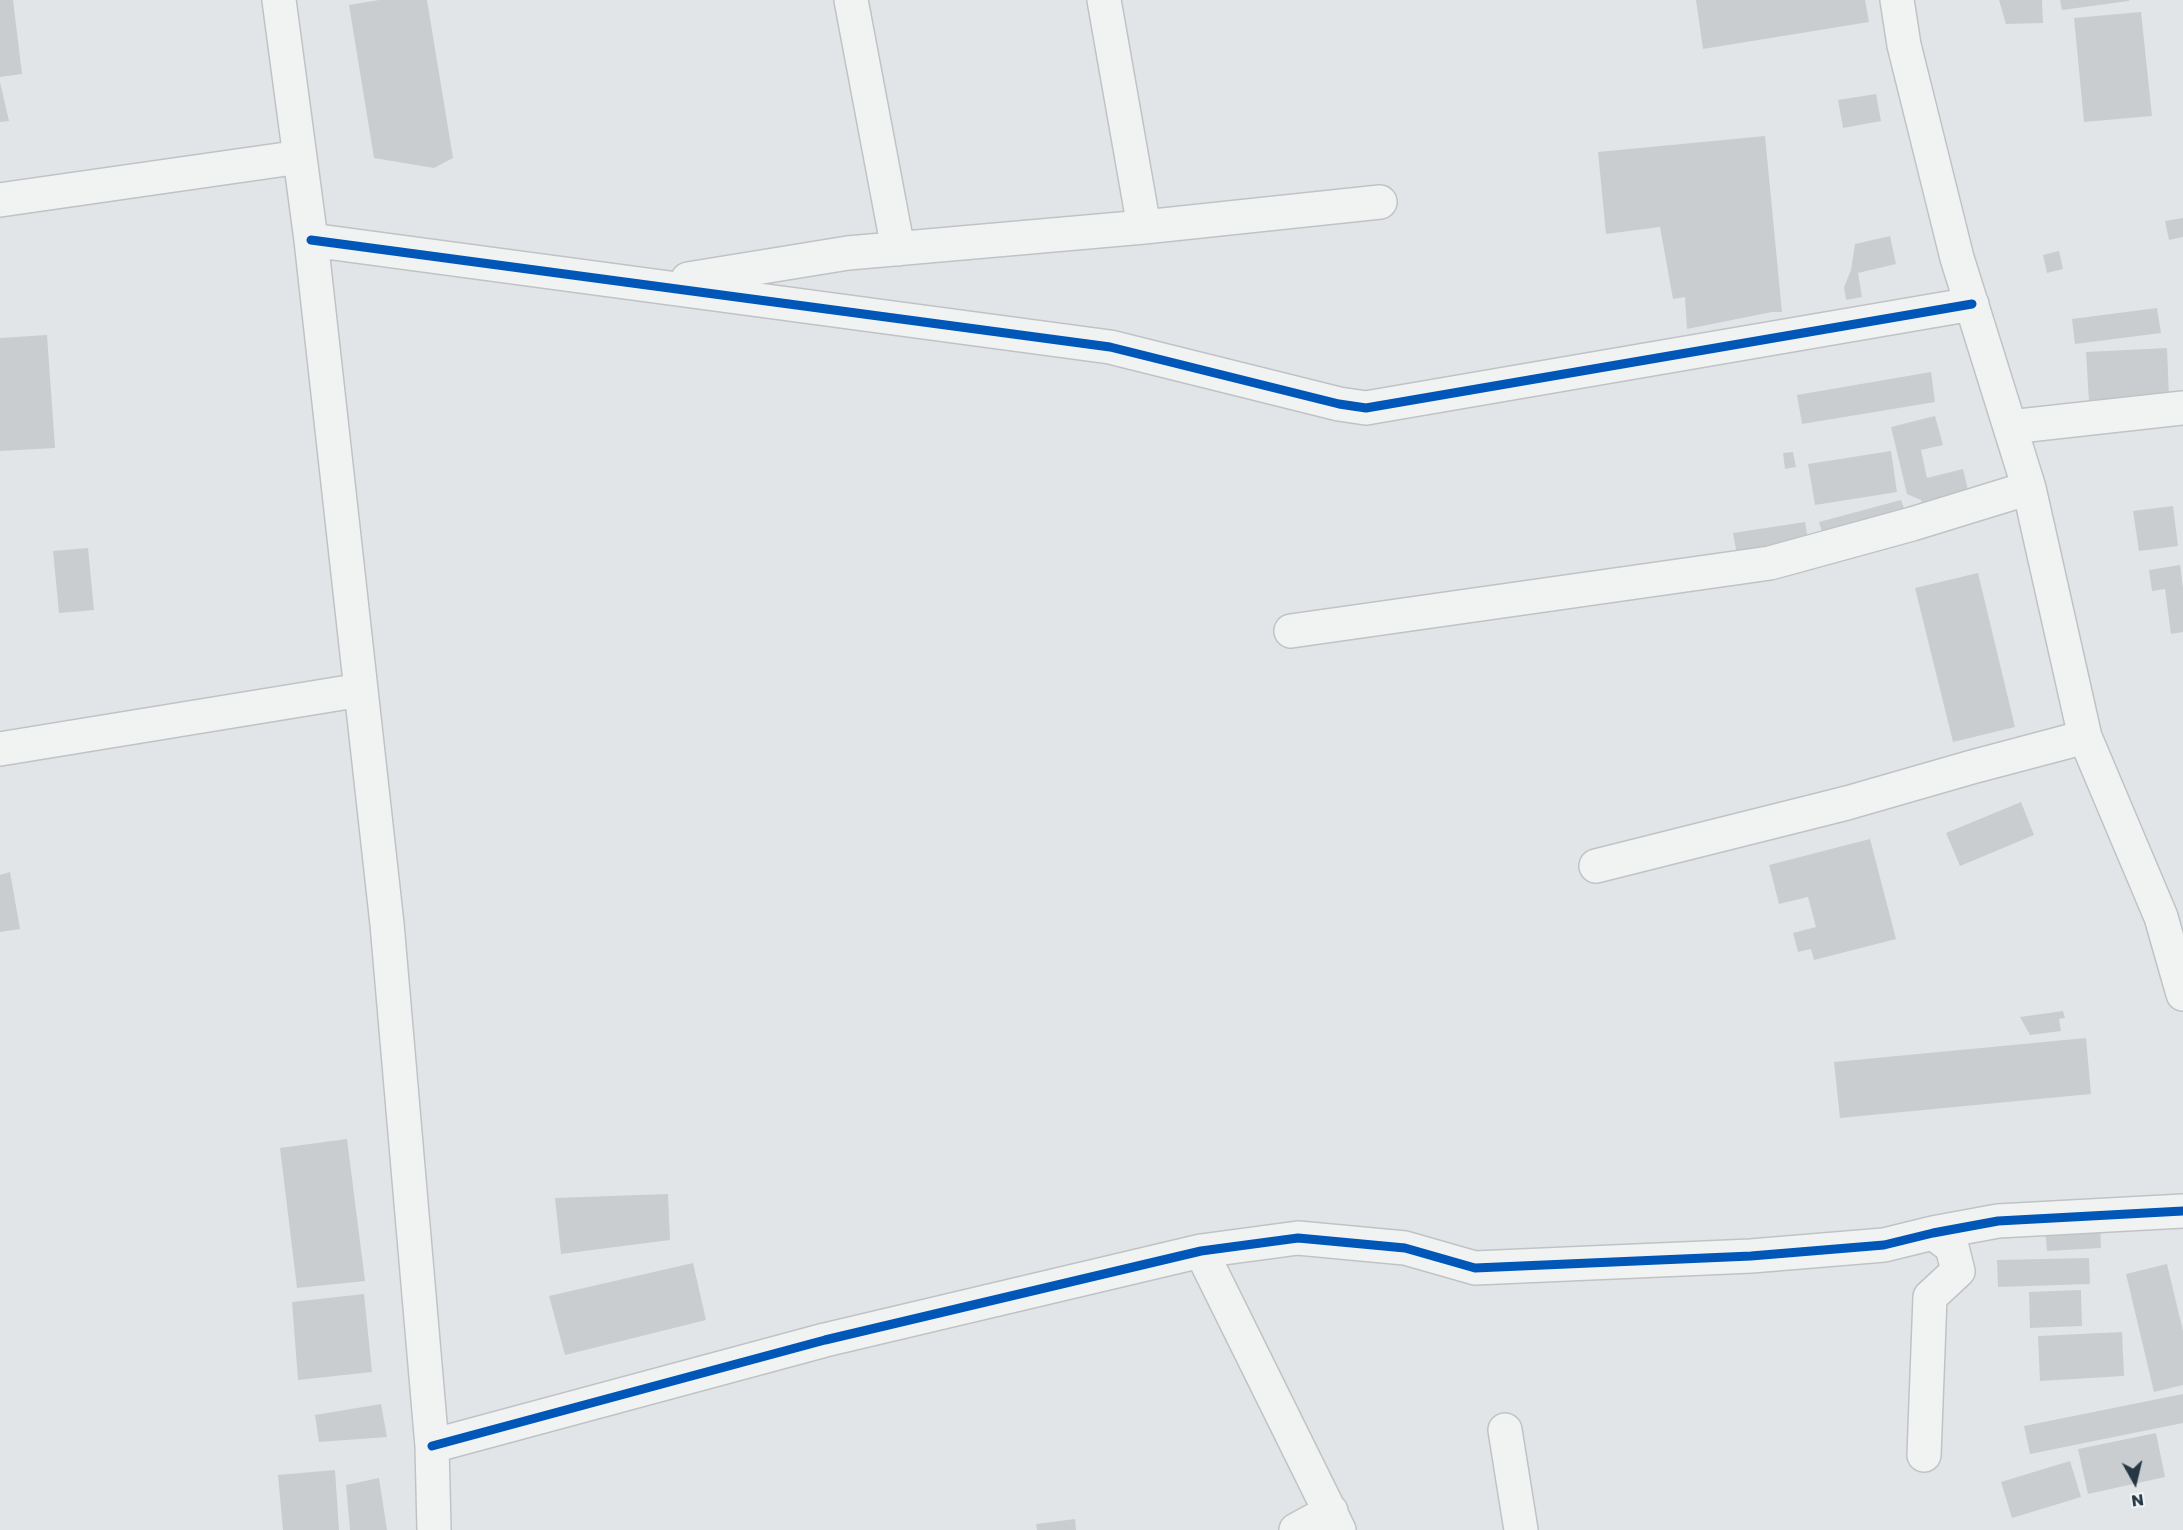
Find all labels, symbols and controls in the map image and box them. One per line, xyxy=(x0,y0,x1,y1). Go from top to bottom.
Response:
north arrow xyxy=(2105,1452,2165,1512)
text: N xyxy=(2130,1488,2145,1513)

